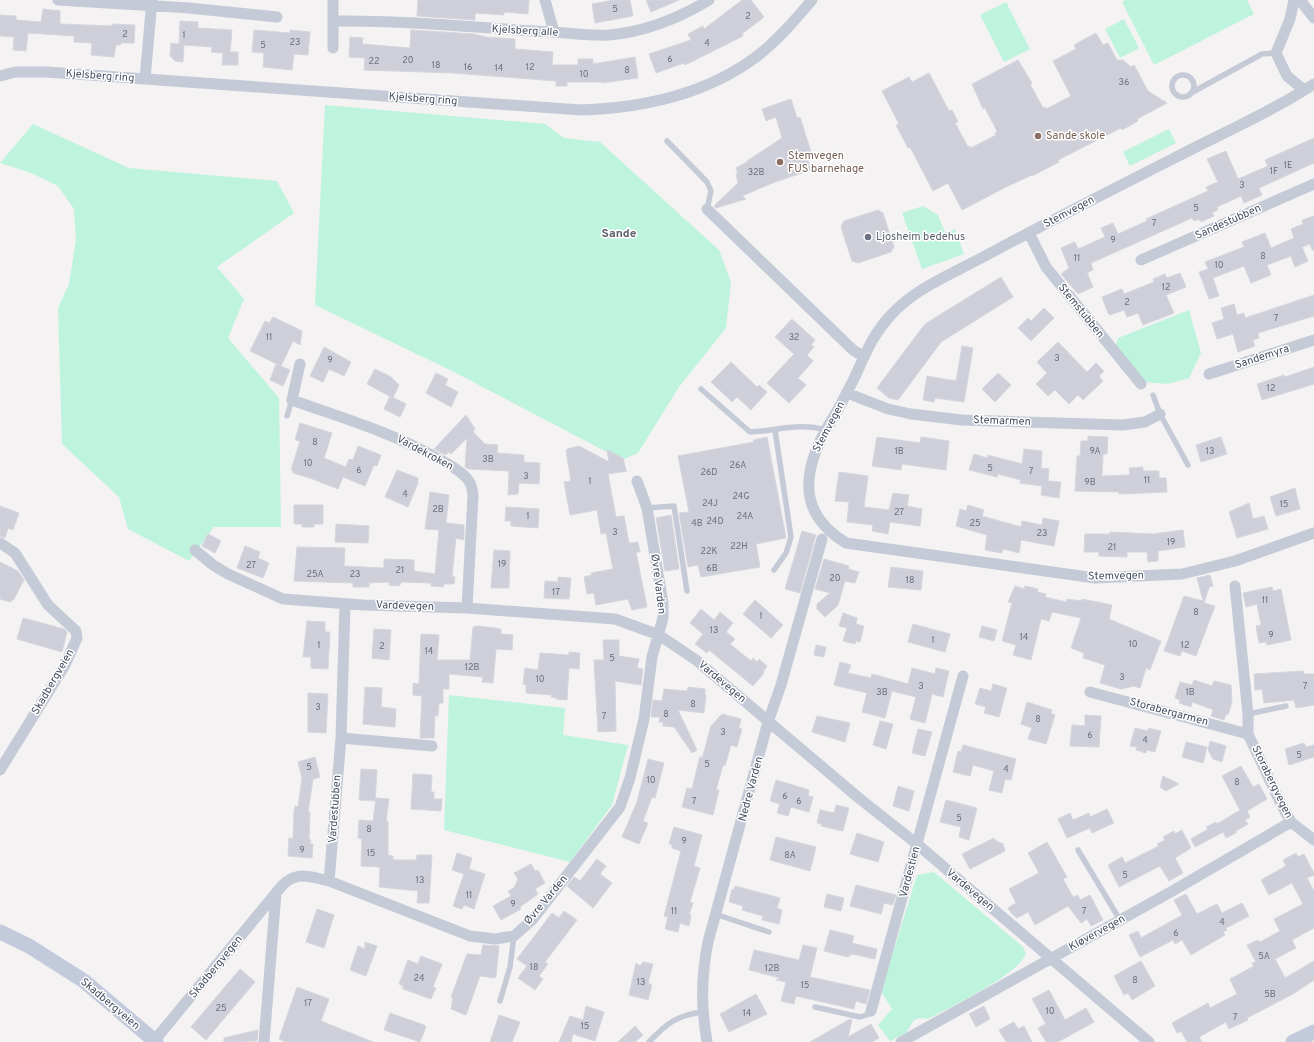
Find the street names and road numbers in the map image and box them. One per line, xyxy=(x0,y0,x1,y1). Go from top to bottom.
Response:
street label: Kjelsberg alle xyxy=(491,22,559,40)
street label: Kjelsberg ring xyxy=(65,67,135,85)
street label: Kjelsberg ring xyxy=(388,90,458,108)
street label: Stemvegen xyxy=(1041,193,1097,231)
street label: Sandestubben xyxy=(1193,201,1263,243)
street label: Stemstubben xyxy=(1055,281,1107,341)
street label: Sandemyra xyxy=(1233,342,1291,372)
street label: Stemvegen xyxy=(810,399,848,455)
street label: Stemarmen xyxy=(973,413,1031,429)
street label: Vardekroken xyxy=(394,432,456,474)
street label: Øvre Varden xyxy=(647,553,669,615)
street label: Stemvegen xyxy=(1088,569,1144,583)
street label: Vardevegen xyxy=(376,598,434,614)
street label: Skadbergveien xyxy=(29,647,77,717)
street label: Vardevegen xyxy=(695,658,749,706)
street label: Storabergarmen xyxy=(1128,695,1210,729)
street label: Storabergvegen xyxy=(1248,743,1296,821)
street label: Nedre Varden xyxy=(736,755,766,823)
street label: Vardestubben xyxy=(326,774,344,844)
street label: Vardestien xyxy=(896,845,924,899)
street label: Vardevegen xyxy=(943,866,997,914)
street label: Øvre Varden xyxy=(521,872,571,928)
street label: Kløvervegen xyxy=(1066,912,1128,954)
street label: Skadbergvegen xyxy=(186,933,246,1001)
street label: Skadbergveien xyxy=(77,975,143,1033)

